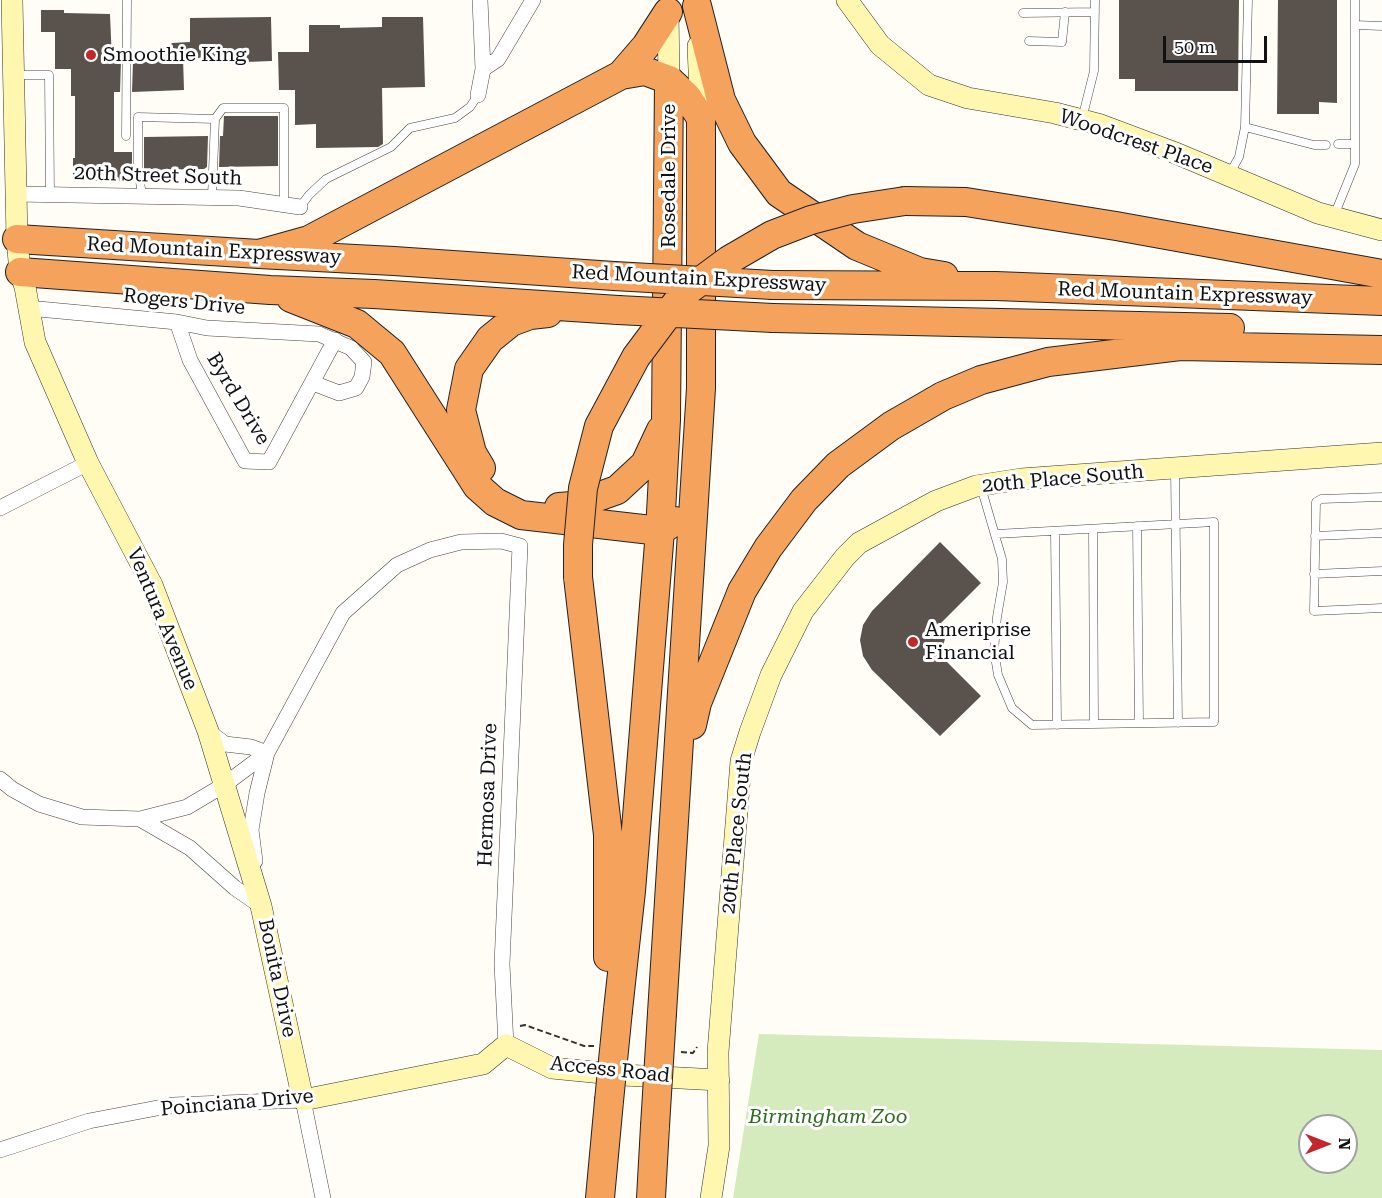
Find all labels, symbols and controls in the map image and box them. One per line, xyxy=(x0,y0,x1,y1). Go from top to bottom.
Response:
scale bar xyxy=(1166,24,1270,62)
text: 50 m xyxy=(1174,36,1215,57)
place label: Smoothie King xyxy=(103,43,246,67)
marker: Smoothie King xyxy=(84,48,98,62)
street label: Rosedale Drive xyxy=(657,104,681,248)
street label: Woodcrest Place xyxy=(1056,104,1216,180)
street label: 20th Street South xyxy=(74,161,242,191)
street label: Red Mountain Expressway xyxy=(86,232,342,270)
street label: Red Mountain Expressway xyxy=(571,260,827,298)
street label: Red Mountain Expressway xyxy=(1057,278,1313,310)
street label: Rogers Drive xyxy=(122,284,246,320)
street label: Byrd Drive xyxy=(201,349,275,449)
street label: 20th Place South xyxy=(981,460,1145,498)
street label: Ventura Avenue xyxy=(121,544,203,694)
place label: Ameriprise Financial xyxy=(925,618,1031,665)
marker: Ameriprise Financial xyxy=(906,635,920,649)
street label: Hermosa Drive xyxy=(473,723,503,867)
street label: 20th Place South xyxy=(717,751,757,915)
street label: Bonita Drive xyxy=(253,917,301,1039)
street label: Access Road xyxy=(549,1052,671,1088)
street label: Poinciana Drive xyxy=(160,1084,314,1122)
park label: Birmingham Zoo xyxy=(749,1105,907,1129)
north arrow xyxy=(1298,1114,1358,1174)
text: N xyxy=(1335,1138,1354,1150)

